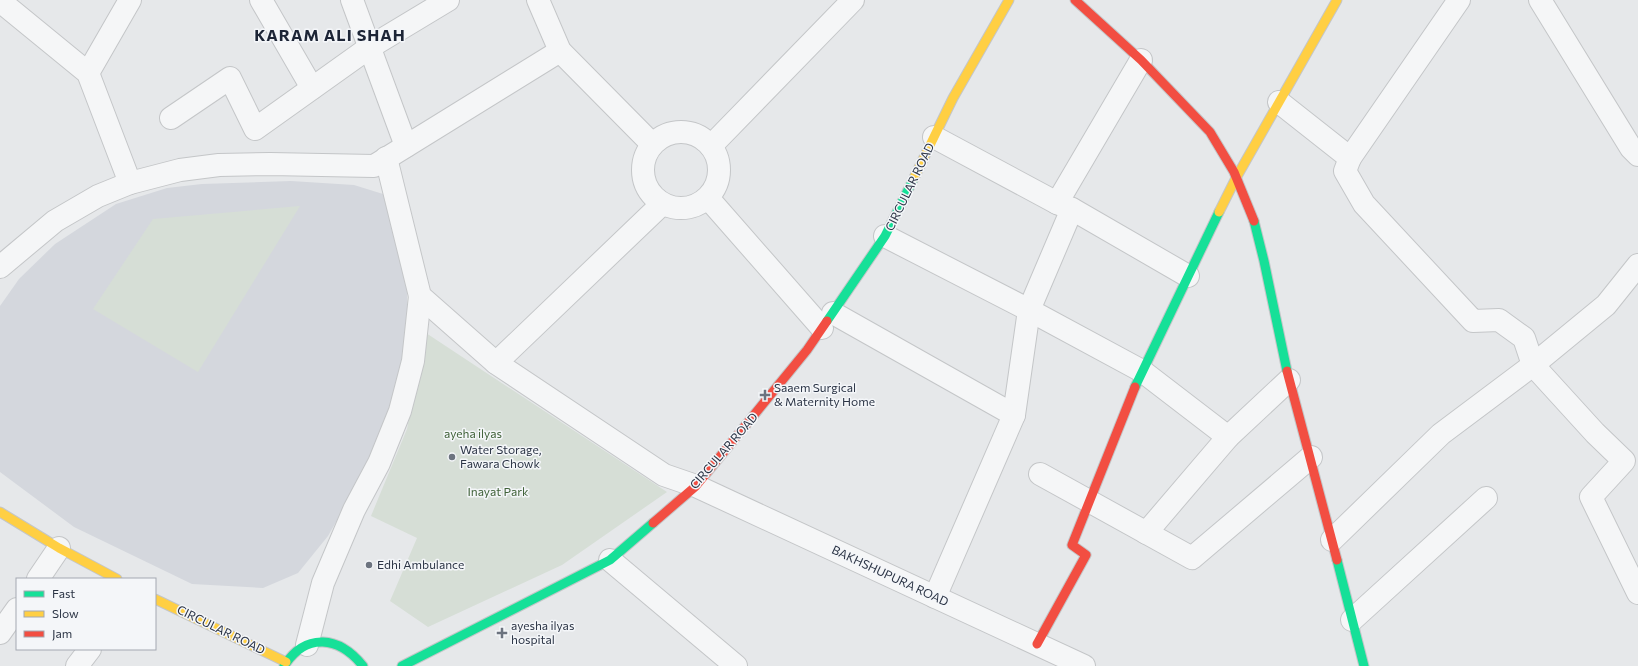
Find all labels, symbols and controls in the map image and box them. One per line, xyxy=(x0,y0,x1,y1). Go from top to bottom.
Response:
district label: KARAM ALI SHAH xyxy=(254,25,406,44)
street label: CIRCULAR ROAD xyxy=(882,140,937,233)
place label: Saaem Surgical & Maternity Home xyxy=(774,380,875,408)
marker: Saaem Surgical & Maternity Home xyxy=(759,389,771,401)
street label: CIRCULAR ROAD xyxy=(686,409,760,491)
park label: ayeha ilyas xyxy=(444,426,502,440)
place label: Water Storage, Fawara Chowk xyxy=(460,442,542,470)
marker: Water Storage, Fawara Chowk xyxy=(447,452,457,462)
park label: Inayat Park xyxy=(467,484,529,498)
street label: BAKHSHUPURA ROAD xyxy=(830,542,951,608)
place label: Edhi Ambulance xyxy=(377,557,464,571)
marker: Edhi Ambulance xyxy=(364,560,374,570)
legend xyxy=(16,578,156,650)
text: Fast xyxy=(52,586,75,600)
street label: CIRCULAR ROAD xyxy=(175,602,268,657)
text: Slow xyxy=(52,606,79,620)
place label: ayesha ilyas hospital xyxy=(511,618,574,646)
text: Jam xyxy=(52,626,72,641)
marker: ayesha ilyas hospital xyxy=(496,627,508,639)

